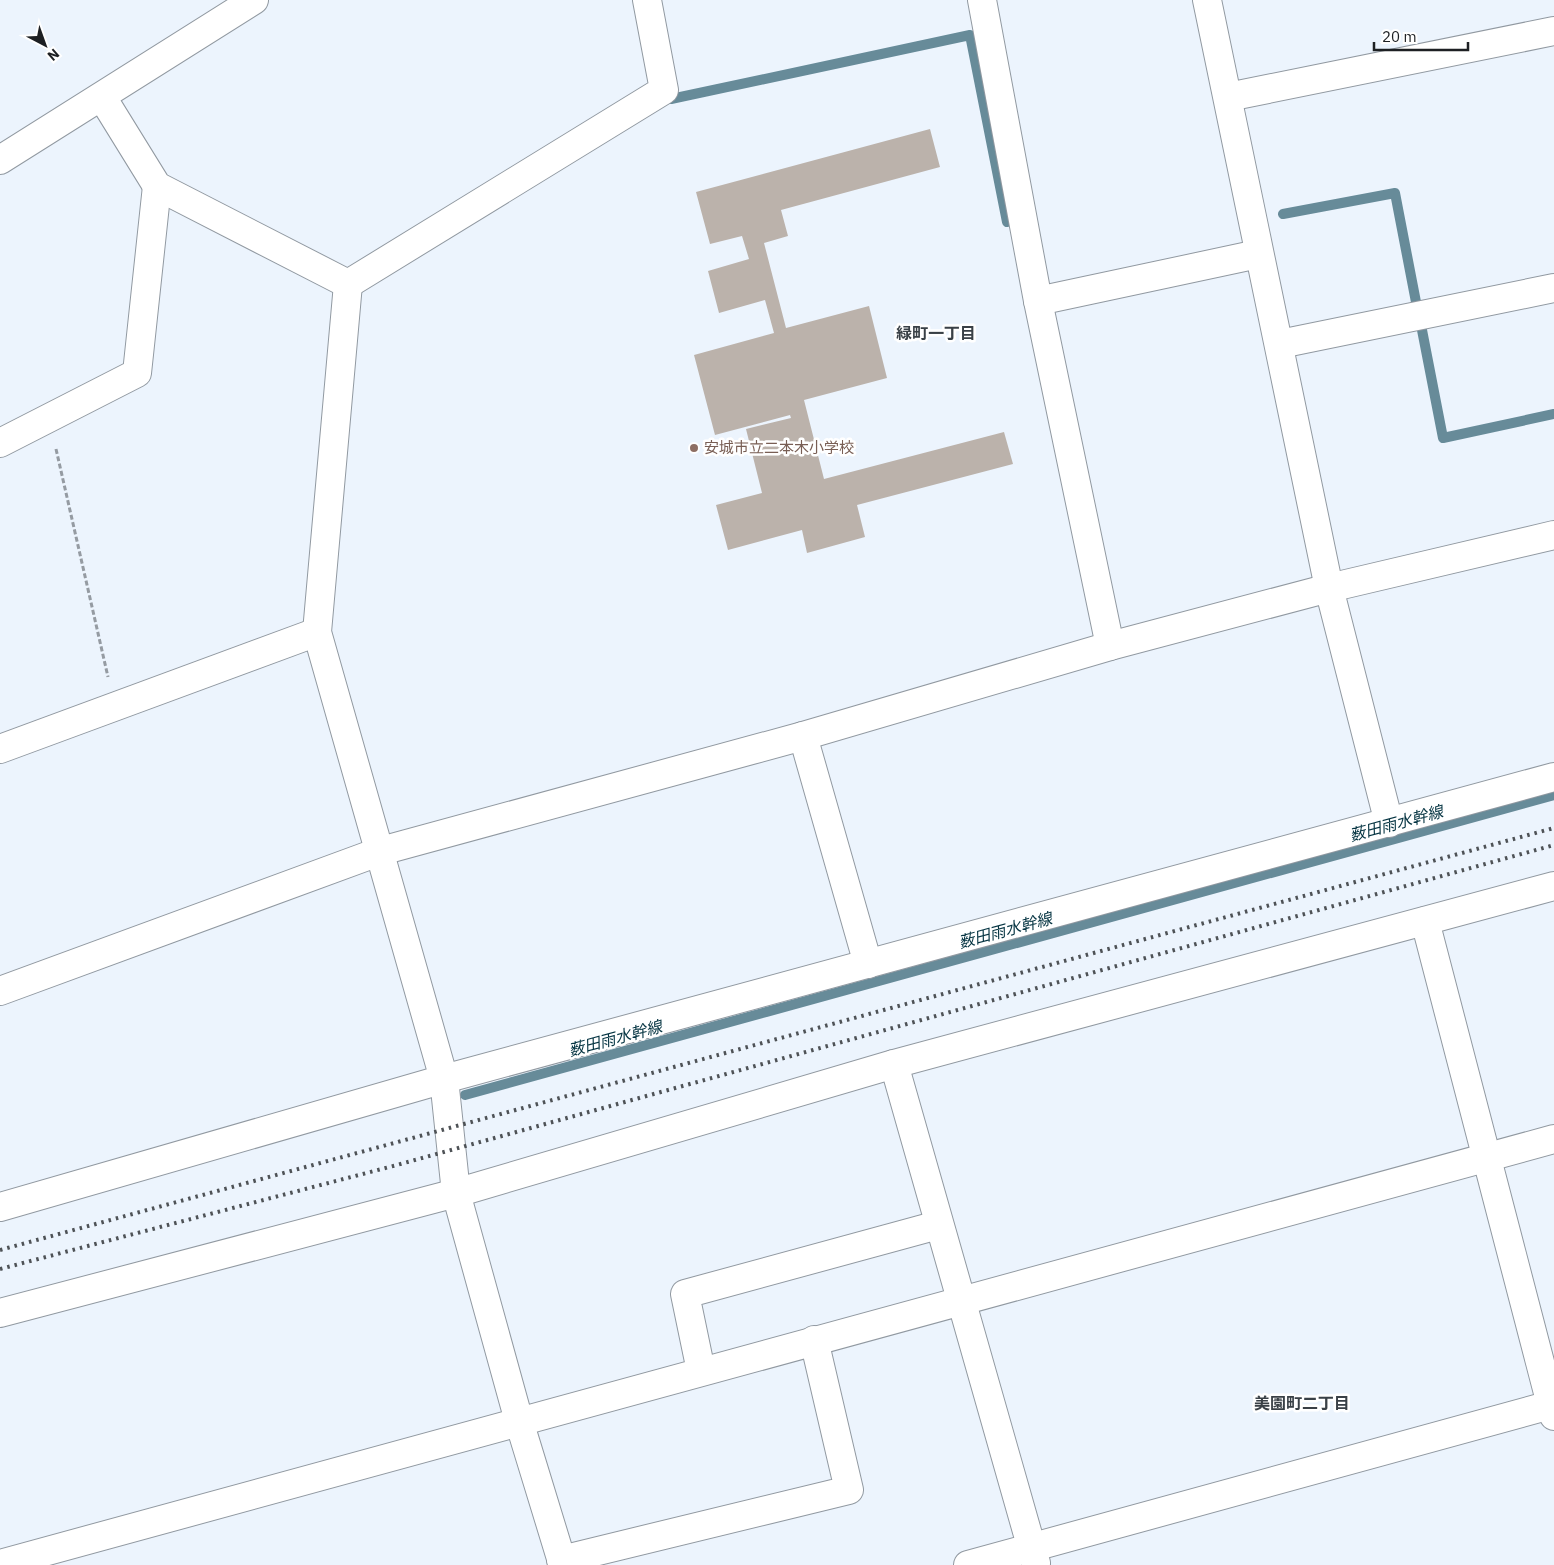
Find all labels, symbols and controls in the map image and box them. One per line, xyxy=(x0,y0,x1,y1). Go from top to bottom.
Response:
north arrow xyxy=(20,20,70,70)
scale bar xyxy=(1374,20,1468,52)
text: 20 m xyxy=(1382,27,1417,46)
text: N xyxy=(44,45,63,65)
district label: 緑町一丁目 xyxy=(896,323,976,343)
place label: 安城市立二本木小学校 xyxy=(704,438,854,457)
marker: 安城市立二本木小学校 xyxy=(688,442,700,454)
water label: 薮田雨水幹線 xyxy=(1347,800,1447,845)
water label: 薮田雨水幹線 xyxy=(956,907,1056,952)
water label: 薮田雨水幹線 xyxy=(566,1015,666,1060)
district label: 美園町二丁目 xyxy=(1254,1393,1350,1413)

